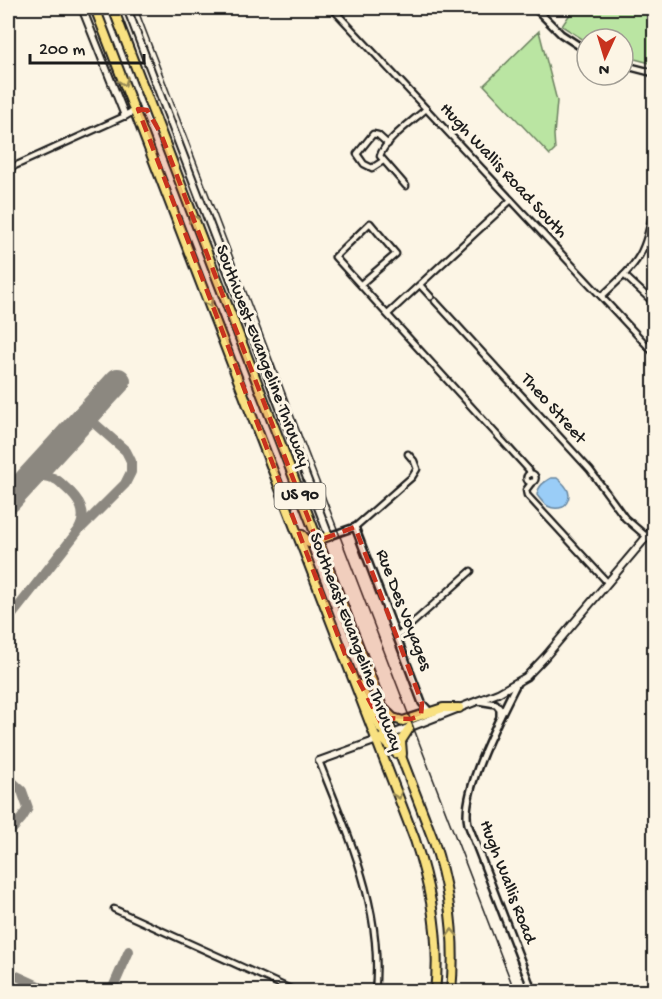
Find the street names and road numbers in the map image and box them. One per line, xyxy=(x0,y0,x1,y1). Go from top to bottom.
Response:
street label: Hugh Wallis Road South xyxy=(435,99,571,243)
street label: Southwest Evangeline Thruway xyxy=(210,242,314,470)
street label: Theo Street xyxy=(515,369,591,450)
road number: US 90 xyxy=(274,483,326,509)
street label: Southeast Evangeline Thruway xyxy=(304,530,406,754)
street label: Rue Des Voyages xyxy=(370,547,436,675)
street label: Hugh Wallis Road xyxy=(474,817,541,948)

